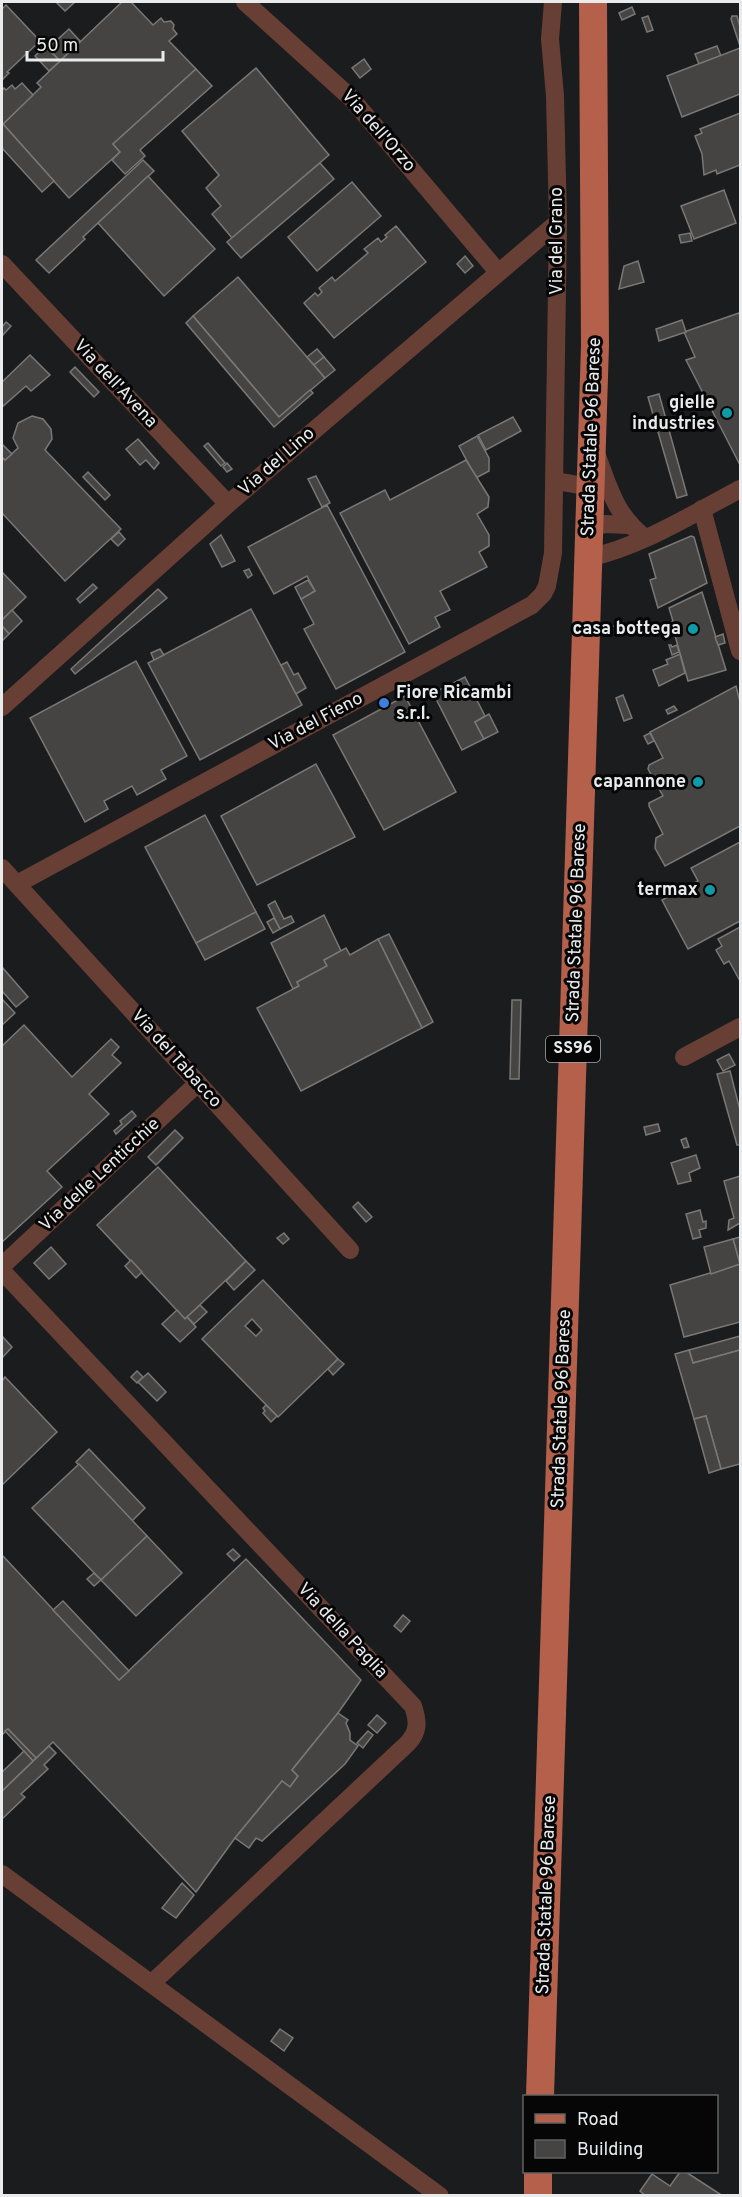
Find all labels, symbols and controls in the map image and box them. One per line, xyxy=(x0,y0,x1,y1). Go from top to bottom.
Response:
scale bar xyxy=(27,24,164,62)
text: 50 m xyxy=(36,35,78,58)
street label: Via dell'Orzo xyxy=(336,85,420,177)
street label: Via del Grano xyxy=(546,187,569,295)
street label: Via dell'Avena xyxy=(68,335,162,433)
street label: Strada Statale 96 Barese xyxy=(577,337,607,537)
place label: gielle industries xyxy=(632,392,715,436)
marker: gielle industries xyxy=(720,406,734,420)
street label: Via del Lino xyxy=(234,423,320,501)
place label: casa bottega xyxy=(573,618,681,641)
marker: casa bottega xyxy=(686,622,700,636)
place label: Fiore Ricambi s.r.l. xyxy=(396,682,512,726)
street label: Via del Fieno xyxy=(265,687,367,757)
marker: Fiore Ricambi s.r.l. xyxy=(377,696,391,710)
place label: capannone xyxy=(593,771,686,794)
marker: capannone xyxy=(691,775,705,789)
street label: Strada Statale 96 Barese xyxy=(562,823,592,1023)
place label: termax xyxy=(637,879,698,902)
marker: termax xyxy=(703,883,717,897)
street label: Via del Tabacco xyxy=(126,1005,226,1113)
road number: SS96 xyxy=(546,1036,600,1062)
street label: Via delle Lenticchie xyxy=(35,1113,165,1237)
street label: Strada Statale 96 Barese xyxy=(547,1309,577,1509)
street label: Via della Paglia xyxy=(292,1578,392,1684)
street label: Strada Statale 96 Barese xyxy=(532,1795,562,1995)
legend xyxy=(523,2095,718,2173)
text: Road xyxy=(577,2109,619,2132)
text: Building xyxy=(577,2139,643,2162)

